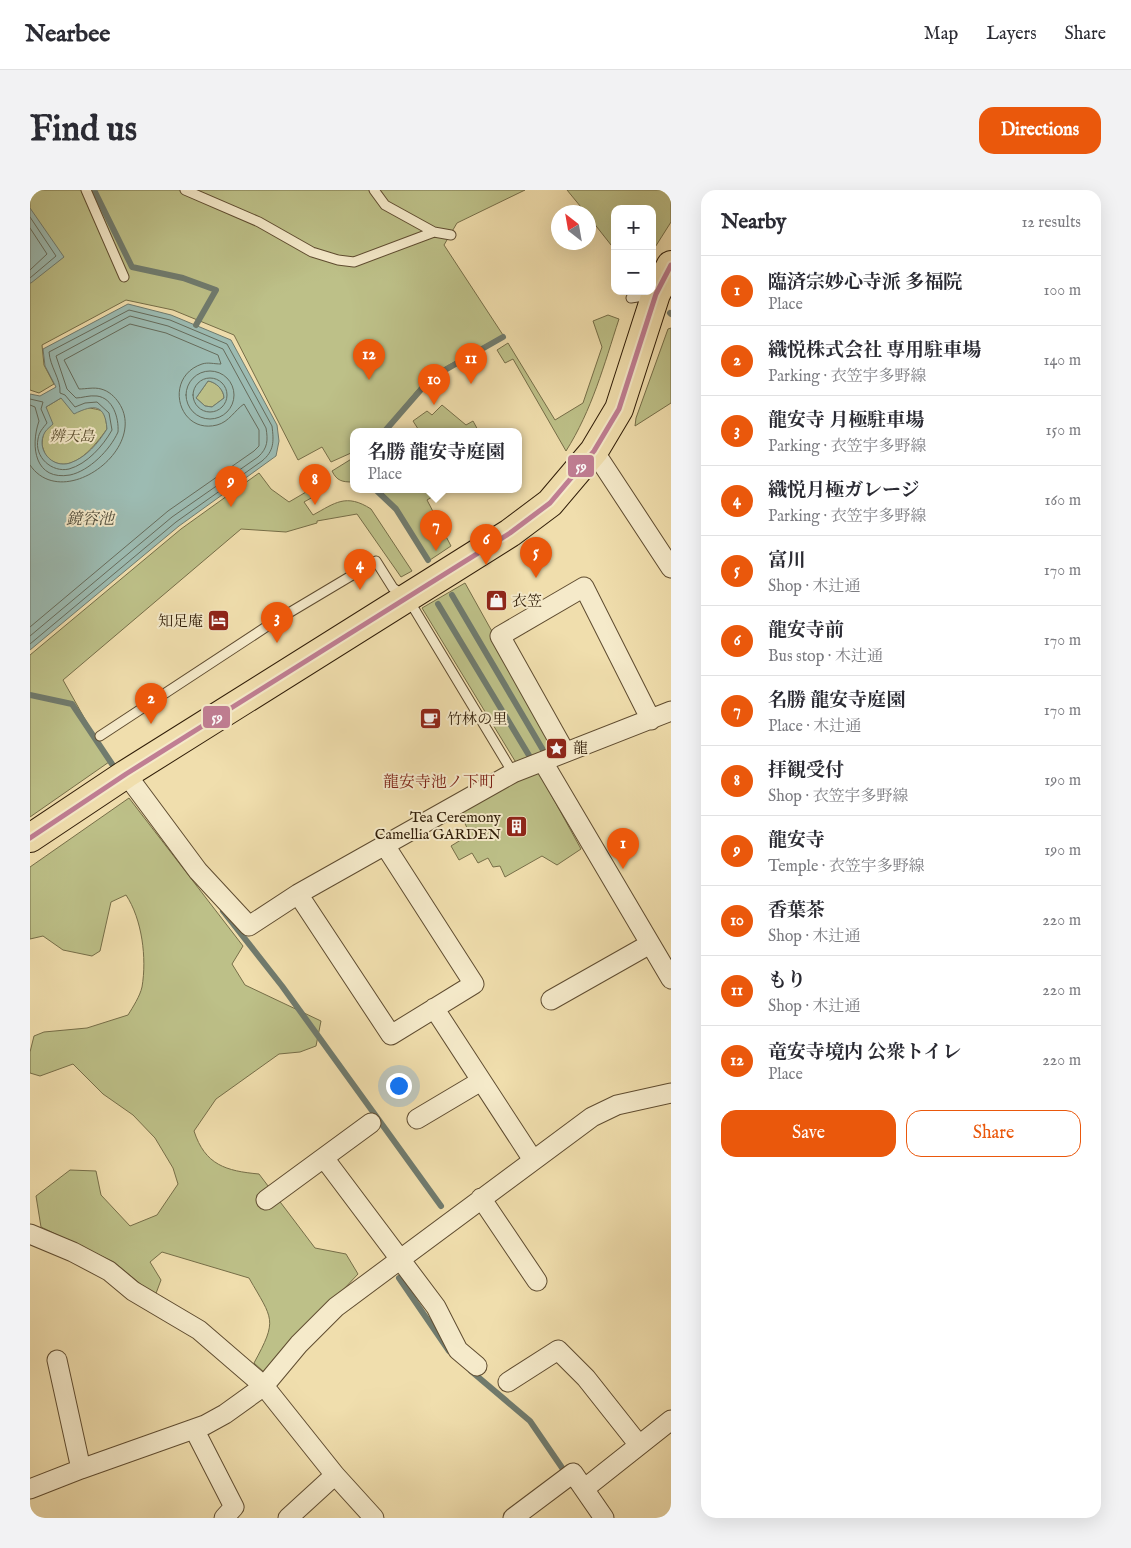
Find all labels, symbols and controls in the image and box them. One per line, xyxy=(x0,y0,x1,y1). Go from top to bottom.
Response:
text: Nearbee xyxy=(25,19,110,50)
text: Map xyxy=(924,23,958,46)
text: Layers xyxy=(986,23,1037,46)
text: Share xyxy=(1065,23,1106,46)
button: Directions xyxy=(979,107,1101,154)
text: Find us xyxy=(30,108,137,153)
north arrow xyxy=(551,205,596,250)
map controls xyxy=(611,205,656,295)
button: + xyxy=(611,205,656,250)
text: Nearby xyxy=(721,209,786,236)
text: 12 results xyxy=(1021,213,1081,233)
button: − xyxy=(611,250,656,295)
text: 臨済宗妙心寺派 多福院 xyxy=(768,271,962,295)
text: 1 xyxy=(734,281,740,301)
text: 100 m xyxy=(1044,281,1081,301)
text: Place xyxy=(768,295,803,315)
pin: 12 xyxy=(353,339,385,380)
text: 織悦株式会社 専用駐車場 xyxy=(768,339,981,363)
pin: 11 xyxy=(455,343,487,384)
text: 2 xyxy=(733,351,741,371)
text: 140 m xyxy=(1043,351,1081,371)
pin: 10 xyxy=(418,364,450,405)
text: Parking · 衣笠宇多野線 xyxy=(768,367,926,387)
text: 龍安寺 月極駐車場 xyxy=(768,409,924,433)
text: 3 xyxy=(734,421,740,441)
text: 150 m xyxy=(1046,421,1081,441)
park label: 辨天島 xyxy=(49,427,95,446)
popup xyxy=(350,428,522,493)
text: Parking · 衣笠宇多野線 xyxy=(768,437,926,457)
text: 名勝 龍安寺庭園 xyxy=(367,441,505,465)
line badge: 59 xyxy=(567,454,595,478)
text: 59 xyxy=(575,458,587,476)
pin: 8 xyxy=(299,464,331,505)
text: Place xyxy=(367,465,402,485)
pin: 9 xyxy=(215,466,247,507)
text: 織悦月極ガレージ xyxy=(768,479,920,503)
text: 4 xyxy=(733,491,741,511)
text: 160 m xyxy=(1045,491,1081,511)
text: Parking · 衣笠宇多野線 xyxy=(768,507,926,527)
water label: 鏡容池 xyxy=(66,510,116,530)
pin: 7 xyxy=(420,510,452,551)
pin: 6 xyxy=(470,524,502,565)
pin: 5 xyxy=(520,537,552,578)
pin: 4 xyxy=(344,549,376,590)
text: 富川 xyxy=(768,549,806,573)
text: 5 xyxy=(734,561,740,581)
text: 170 m xyxy=(1044,561,1081,581)
text: Shop · 木辻通 xyxy=(768,577,860,597)
shop icon: 衣笠 xyxy=(484,589,508,613)
place label: 衣笠 xyxy=(512,592,542,611)
pin: 3 xyxy=(261,602,293,643)
hotel icon: 知足庵 xyxy=(207,609,231,633)
place label: 知足庵 xyxy=(158,612,203,631)
text: 龍安寺前 xyxy=(768,619,844,643)
text: 6 xyxy=(734,631,740,651)
text: 170 m xyxy=(1044,631,1081,651)
text: Bus stop · 木辻通 xyxy=(768,647,883,667)
pin: 2 xyxy=(135,683,167,724)
text: 名勝 龍安寺庭園 xyxy=(768,689,905,713)
text: 7 xyxy=(733,701,741,721)
text: 170 m xyxy=(1044,701,1081,721)
line badge: 59 xyxy=(202,705,231,729)
cafe icon: 竹林の里 xyxy=(419,707,443,731)
text: 59 xyxy=(211,709,223,727)
place label: 竹林の里 xyxy=(447,710,507,729)
text: Place · 木辻通 xyxy=(768,717,861,737)
place icon: 龍 xyxy=(545,736,569,760)
place label: 龍 xyxy=(573,739,588,758)
text: 拝観受付 xyxy=(768,759,844,783)
text: 8 xyxy=(734,771,740,791)
text: 190 m xyxy=(1044,771,1081,791)
district label: 龍安寺池ノ下町 xyxy=(383,773,495,793)
text: Shop · 衣笠宇多野線 xyxy=(768,787,908,807)
place label: Tea Ceremony Camellia GARDEN xyxy=(375,808,502,844)
building icon: Tea Ceremony Camellia GARDEN xyxy=(505,814,529,838)
pin: 1 xyxy=(607,828,639,869)
text: 龍安寺 xyxy=(768,829,825,853)
text: 9 xyxy=(734,841,740,861)
text: 190 m xyxy=(1044,841,1081,861)
text: Temple · 衣笠宇多野線 xyxy=(768,857,925,877)
text: 香葉茶 xyxy=(768,899,825,923)
text: 10 xyxy=(730,911,744,931)
text: 220 m xyxy=(1042,911,1081,931)
text: Shop · 木辻通 xyxy=(768,927,860,947)
text: もり xyxy=(768,969,806,993)
text: 11 xyxy=(731,981,743,1001)
text: 220 m xyxy=(1042,981,1081,1001)
text: Shop · 木辻通 xyxy=(768,997,860,1017)
text: 竜安寺境内 公衆トイレ xyxy=(768,1041,961,1065)
text: 12 xyxy=(730,1051,744,1071)
text: 220 m xyxy=(1042,1051,1081,1071)
text: Place xyxy=(768,1065,803,1085)
your location xyxy=(386,1073,412,1099)
button: Save xyxy=(721,1110,896,1157)
button: Share xyxy=(906,1110,1081,1157)

